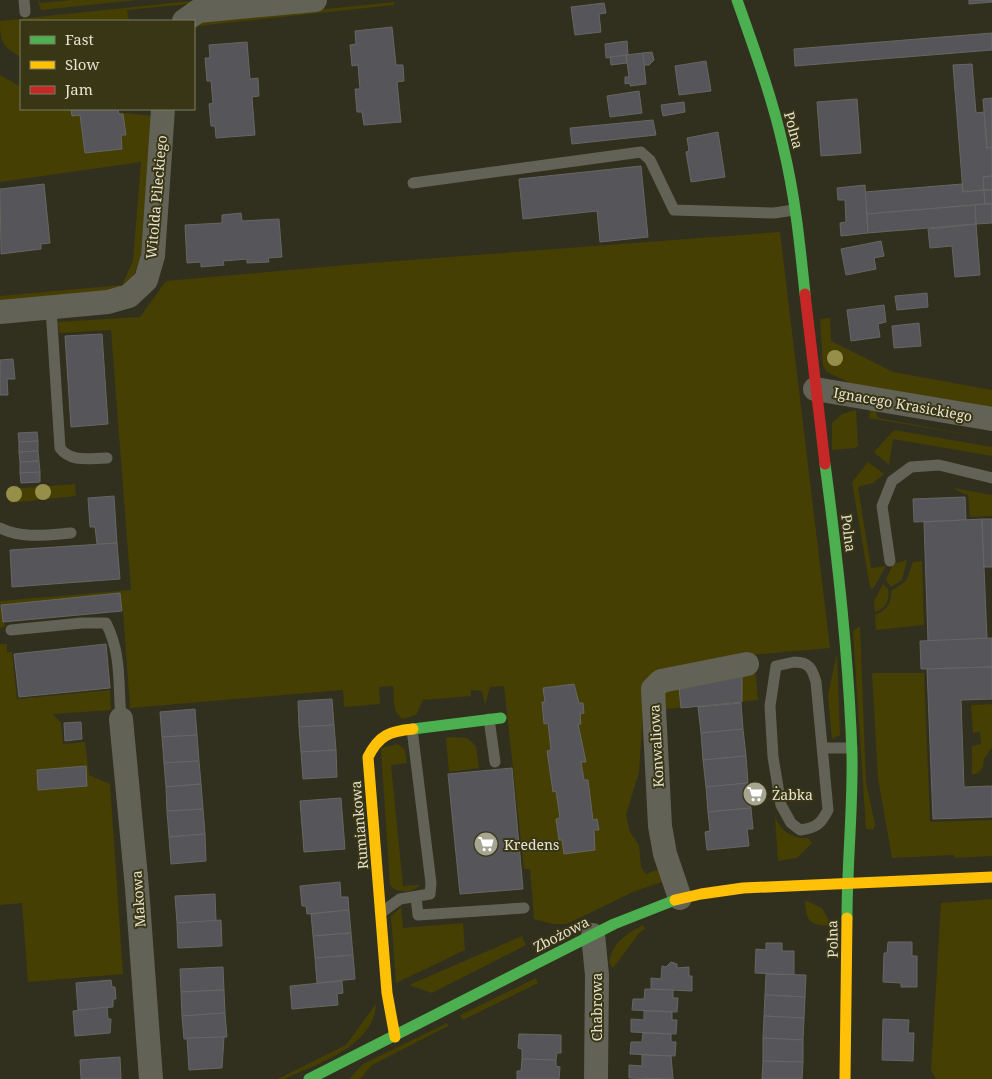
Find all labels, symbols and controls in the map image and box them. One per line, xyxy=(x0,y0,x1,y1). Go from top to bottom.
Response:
legend xyxy=(20,20,195,110)
text: Fast xyxy=(65,29,94,49)
text: Slow xyxy=(65,54,99,74)
text: Jam xyxy=(64,79,93,99)
street label: Polna xyxy=(780,109,808,151)
street label: Witolda Pileckiego xyxy=(141,134,171,260)
street label: Ignacego Krasickiego xyxy=(832,382,974,426)
street label: Polna xyxy=(837,513,861,553)
street label: Konwaliowa xyxy=(644,704,668,788)
street label: Rumiankowa xyxy=(346,780,372,870)
supermarket icon: Żabka xyxy=(742,781,768,807)
place label: Żabka xyxy=(772,785,813,804)
supermarket icon: Kredens xyxy=(473,831,499,857)
place label: Kredens xyxy=(504,835,559,854)
street label: Makowa xyxy=(127,870,149,928)
street label: Zbożowa xyxy=(530,912,592,956)
street label: Polna xyxy=(822,920,842,958)
street label: Chabrowa xyxy=(587,973,606,1041)

